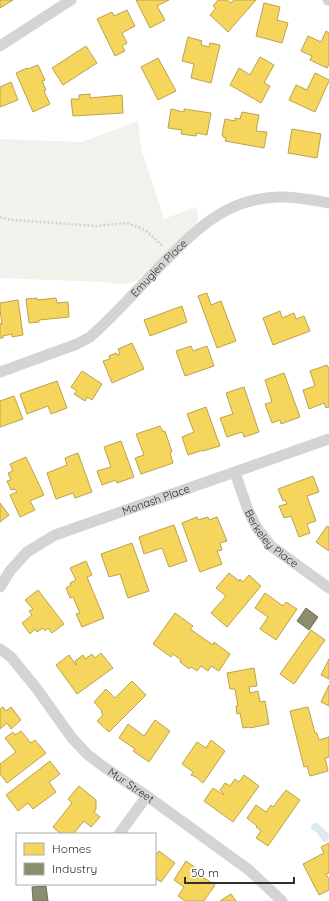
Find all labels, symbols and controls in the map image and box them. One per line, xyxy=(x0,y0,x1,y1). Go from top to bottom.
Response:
street label: Emuglen Place xyxy=(128,236,190,300)
street label: Monash Place xyxy=(120,481,192,518)
street label: Berkeley Place xyxy=(242,507,301,571)
street label: Mur Street xyxy=(105,765,157,806)
legend xyxy=(16,833,156,885)
text: Homes xyxy=(52,841,92,856)
scale bar xyxy=(185,859,294,885)
text: Industry xyxy=(52,861,97,876)
text: 50 m xyxy=(191,865,219,880)

